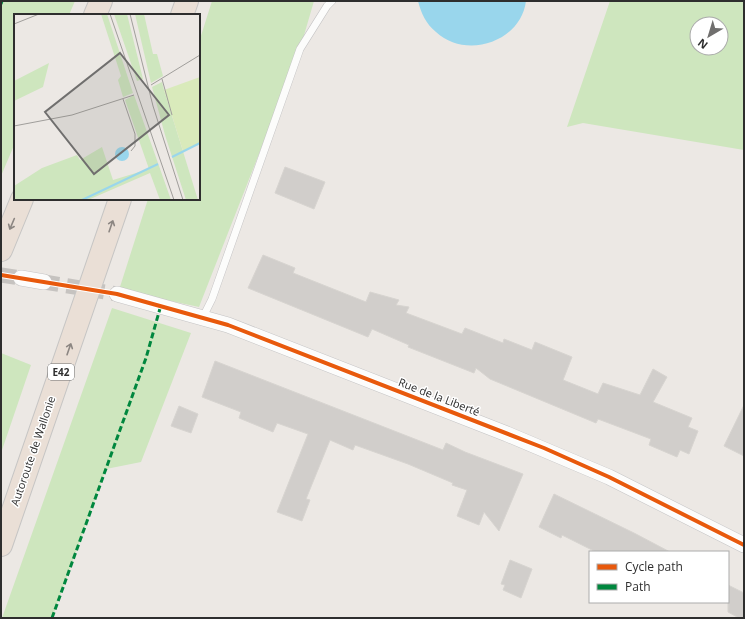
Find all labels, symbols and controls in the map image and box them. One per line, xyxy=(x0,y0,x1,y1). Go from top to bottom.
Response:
inset map xyxy=(14,14,200,200)
north arrow xyxy=(689,16,729,56)
text: N xyxy=(694,36,711,53)
one-way arrow xyxy=(7,218,15,230)
one-way arrow xyxy=(108,220,115,233)
one-way arrow xyxy=(66,343,73,356)
road number: E42 xyxy=(48,364,74,380)
street label: Rue de la Liberté xyxy=(396,374,482,419)
street label: Autoroute de Wallonie xyxy=(7,394,58,508)
legend xyxy=(589,551,729,603)
text: Cycle path xyxy=(625,558,683,575)
text: Path xyxy=(625,578,651,595)

